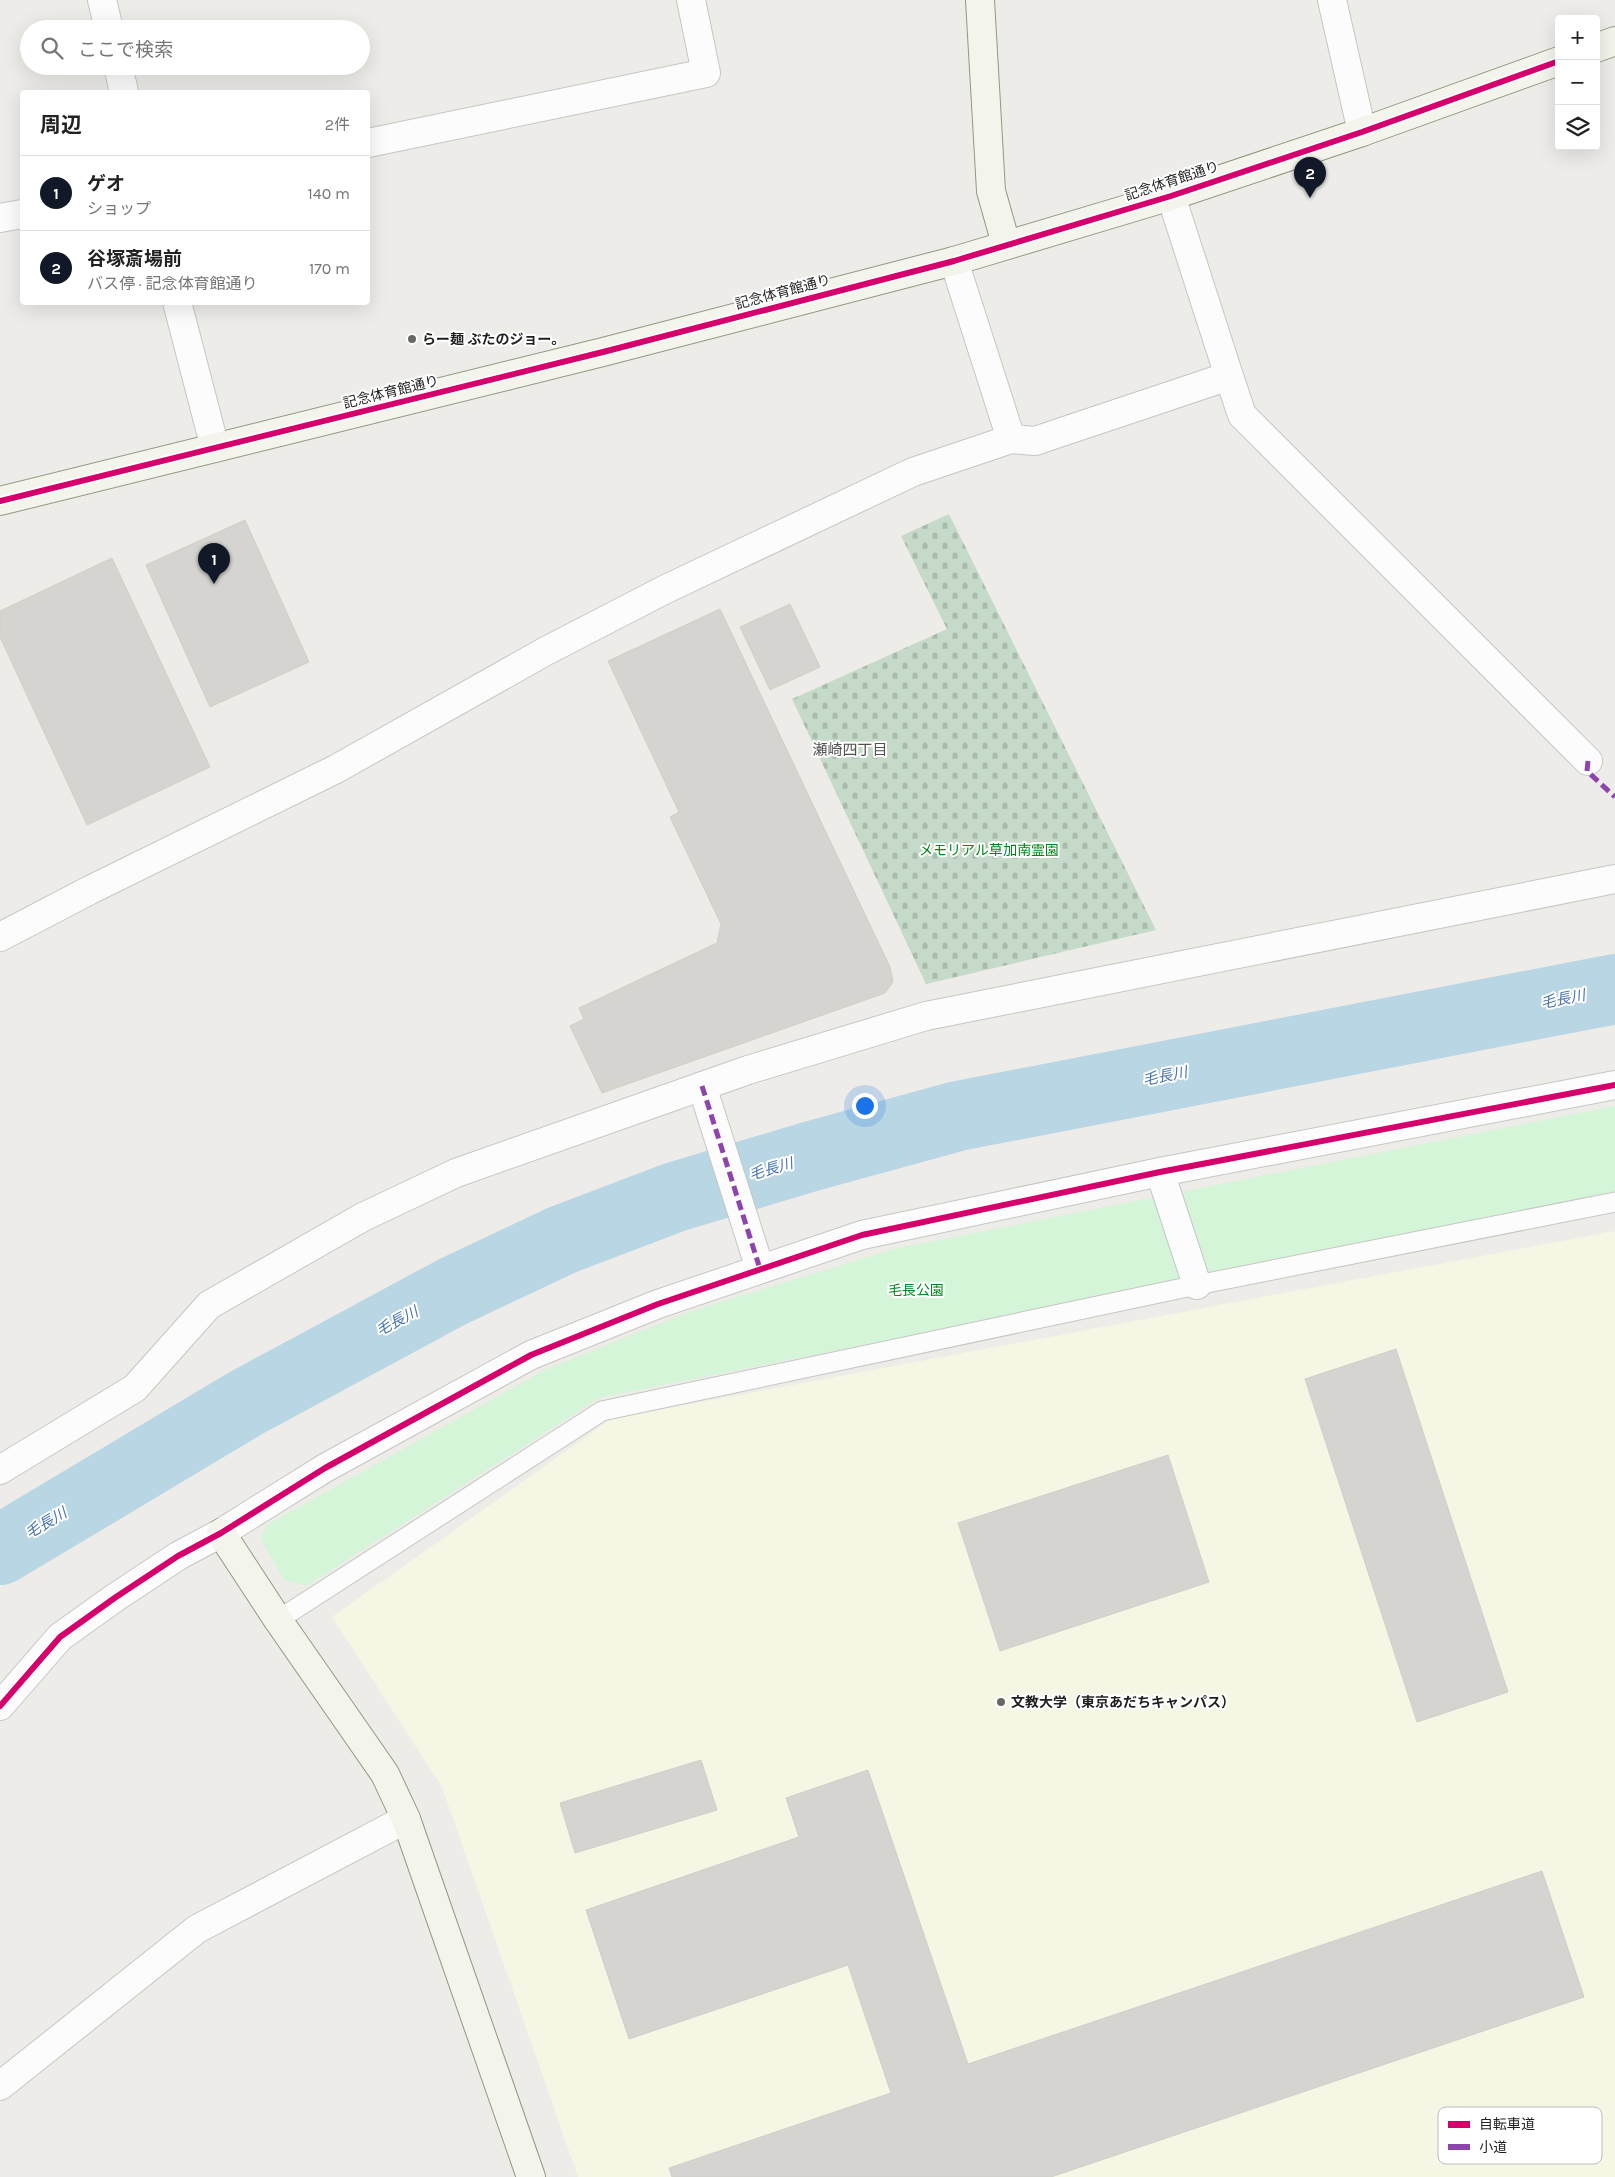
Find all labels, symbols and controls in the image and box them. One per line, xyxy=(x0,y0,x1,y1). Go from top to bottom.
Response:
map controls xyxy=(1555,15,1600,150)
button: + xyxy=(1555,15,1600,60)
search box xyxy=(20,20,370,75)
icon: search xyxy=(38,34,66,62)
text: ここで検索 xyxy=(78,39,173,61)
button: − xyxy=(1555,60,1600,105)
button: layers xyxy=(1555,105,1600,150)
text: 周辺 xyxy=(40,113,82,137)
text: 2件 xyxy=(325,115,350,134)
pin: 2 xyxy=(1294,157,1326,198)
street label: 記念体育館通り xyxy=(1123,158,1221,204)
text: ゲオ xyxy=(87,173,125,195)
text: 1 xyxy=(53,184,59,203)
text: 140 m xyxy=(308,184,350,203)
text: ショップ xyxy=(87,199,151,218)
text: 谷塚斎場前 xyxy=(87,248,182,270)
text: 2 xyxy=(51,259,61,278)
text: 170 m xyxy=(309,259,350,278)
street label: 記念体育館通り xyxy=(733,271,833,313)
text: バス停 · 記念体育館通り xyxy=(87,274,257,293)
place label: らー麺 ぶたのジョー。 xyxy=(422,331,565,348)
marker: らー麺 ぶたのジョー。 xyxy=(406,333,418,345)
street label: 記念体育館通り xyxy=(341,372,441,412)
pin: 1 xyxy=(198,543,230,584)
district label: 瀬崎四丁目 xyxy=(812,741,888,759)
park label: メモリアル草加南霊園 xyxy=(919,842,1059,859)
water label: 毛長川 xyxy=(1539,985,1589,1012)
water label: 毛長川 xyxy=(1141,1062,1191,1089)
your location xyxy=(852,1093,878,1119)
water label: 毛長川 xyxy=(747,1154,797,1184)
park label: 毛長公園 xyxy=(888,1282,944,1299)
water label: 毛長川 xyxy=(373,1302,423,1340)
water label: 毛長川 xyxy=(22,1503,72,1542)
place label: 文教大学（東京あだちキャンパス） xyxy=(1011,1694,1235,1711)
marker: 文教大学（東京あだちキャンパス） xyxy=(995,1696,1007,1708)
legend xyxy=(1438,2107,1602,2164)
text: 自転車道 xyxy=(1479,2116,1535,2133)
text: 小道 xyxy=(1479,2139,1507,2156)

